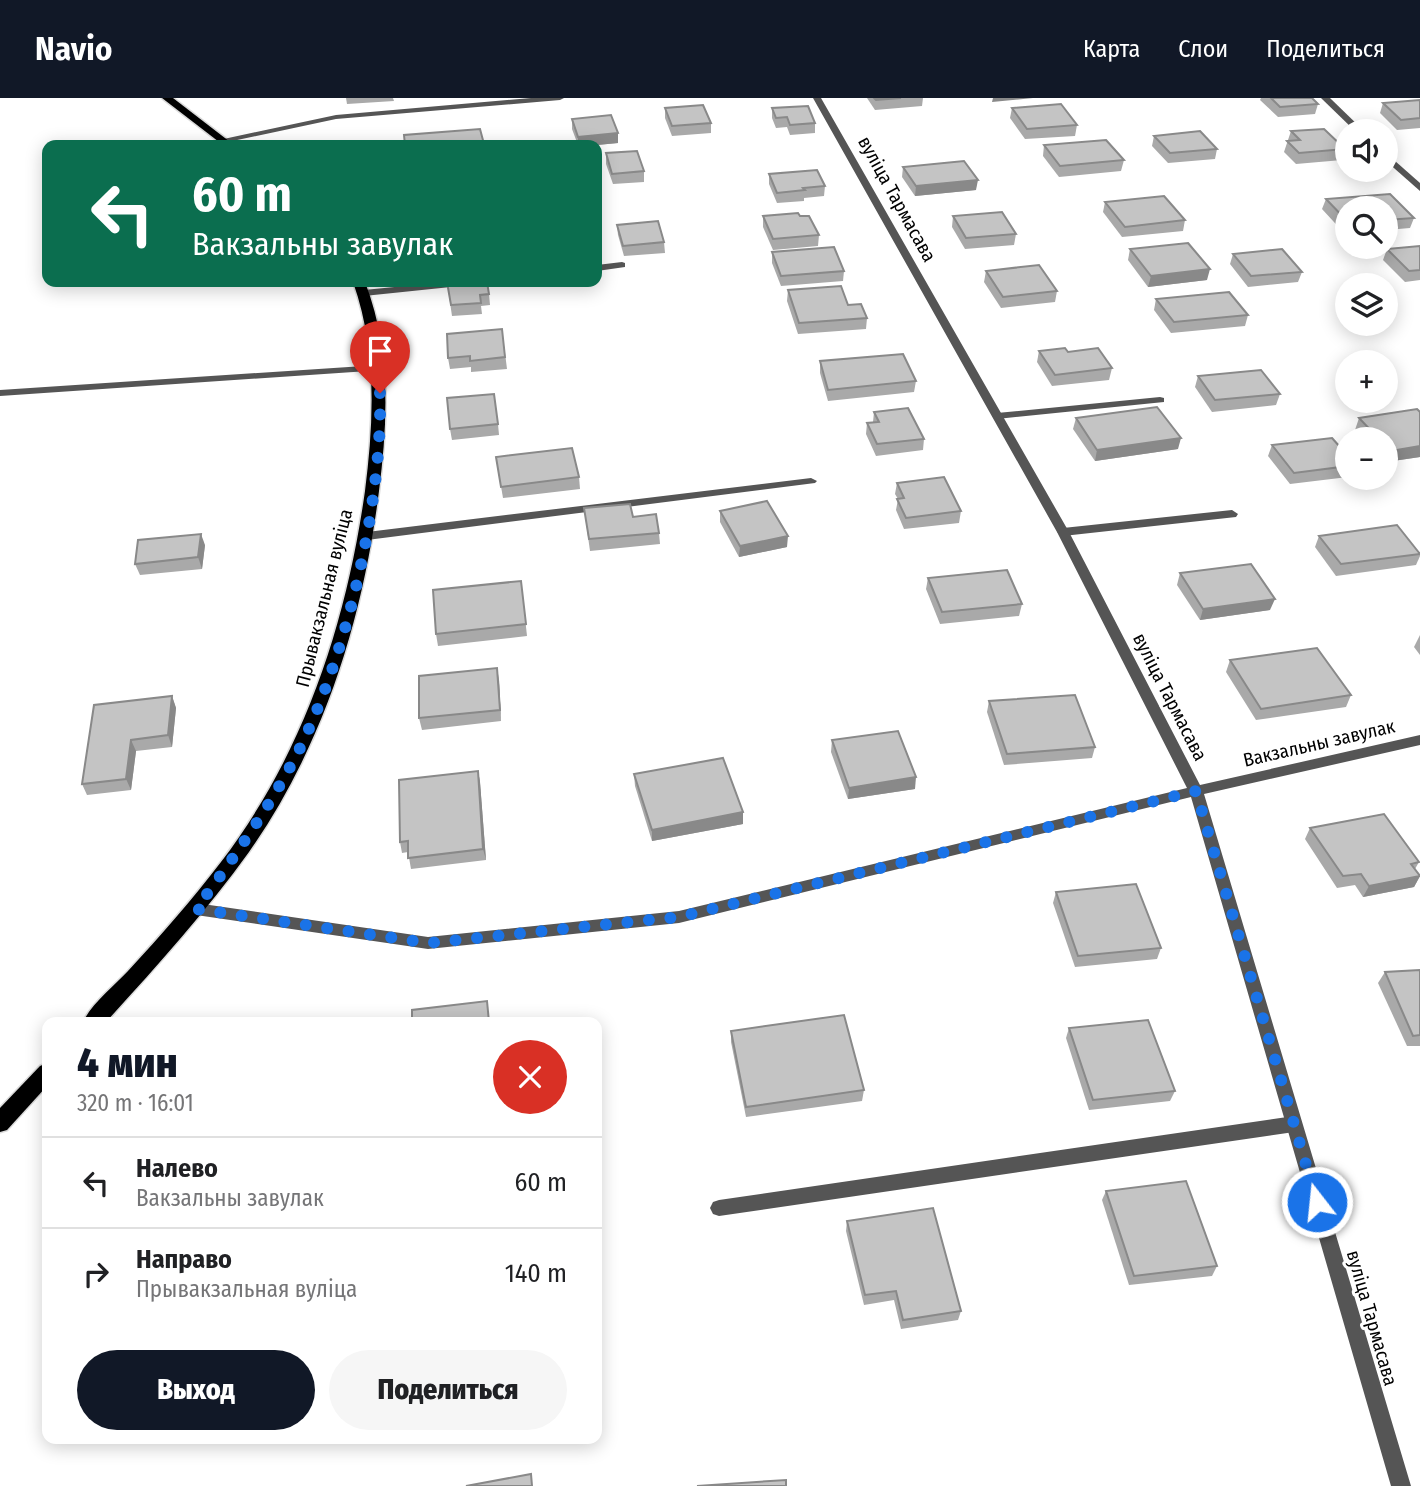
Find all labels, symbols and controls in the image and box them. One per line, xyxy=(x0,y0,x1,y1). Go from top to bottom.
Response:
text: Navio xyxy=(35,29,112,69)
text: Карта xyxy=(1083,35,1140,63)
text: Слои xyxy=(1178,35,1228,63)
text: Поделиться xyxy=(1266,35,1385,63)
map controls xyxy=(1335,119,1398,490)
button: sound xyxy=(1335,119,1398,182)
street label: вуліца Тармасава xyxy=(853,132,941,266)
text: 60 m xyxy=(192,165,292,224)
icon: left xyxy=(77,168,168,259)
button: search xyxy=(1335,196,1398,259)
text: Вакзальны завулак xyxy=(192,225,453,263)
button: layers xyxy=(1335,273,1398,336)
pin xyxy=(350,321,410,393)
icon: arrive xyxy=(361,332,399,370)
button: + xyxy=(1335,350,1398,413)
button: − xyxy=(1335,427,1398,490)
street label: Прывакзальная вуліца xyxy=(291,507,357,689)
street label: вуліца Тармасава xyxy=(1128,629,1212,765)
street label: Вакзальны завулак xyxy=(1241,714,1397,772)
text: 4 мин xyxy=(77,1038,178,1088)
button: close xyxy=(493,1040,567,1114)
text: 320 m · 16:01 xyxy=(77,1089,194,1117)
text: Налево xyxy=(136,1153,218,1184)
icon: left xyxy=(77,1164,115,1202)
position arrow xyxy=(1280,1165,1354,1239)
text: 60 m xyxy=(514,1167,567,1198)
text: Вакзальны завулак xyxy=(136,1184,324,1212)
text: Направо xyxy=(136,1244,232,1275)
street label: вуліца Тармасава xyxy=(1342,1248,1402,1388)
icon: right xyxy=(77,1255,115,1293)
text: 140 m xyxy=(505,1258,567,1289)
text: Прывакзальная вуліца xyxy=(136,1275,357,1303)
button: Выход xyxy=(77,1350,315,1430)
button: Поделиться xyxy=(329,1350,567,1430)

